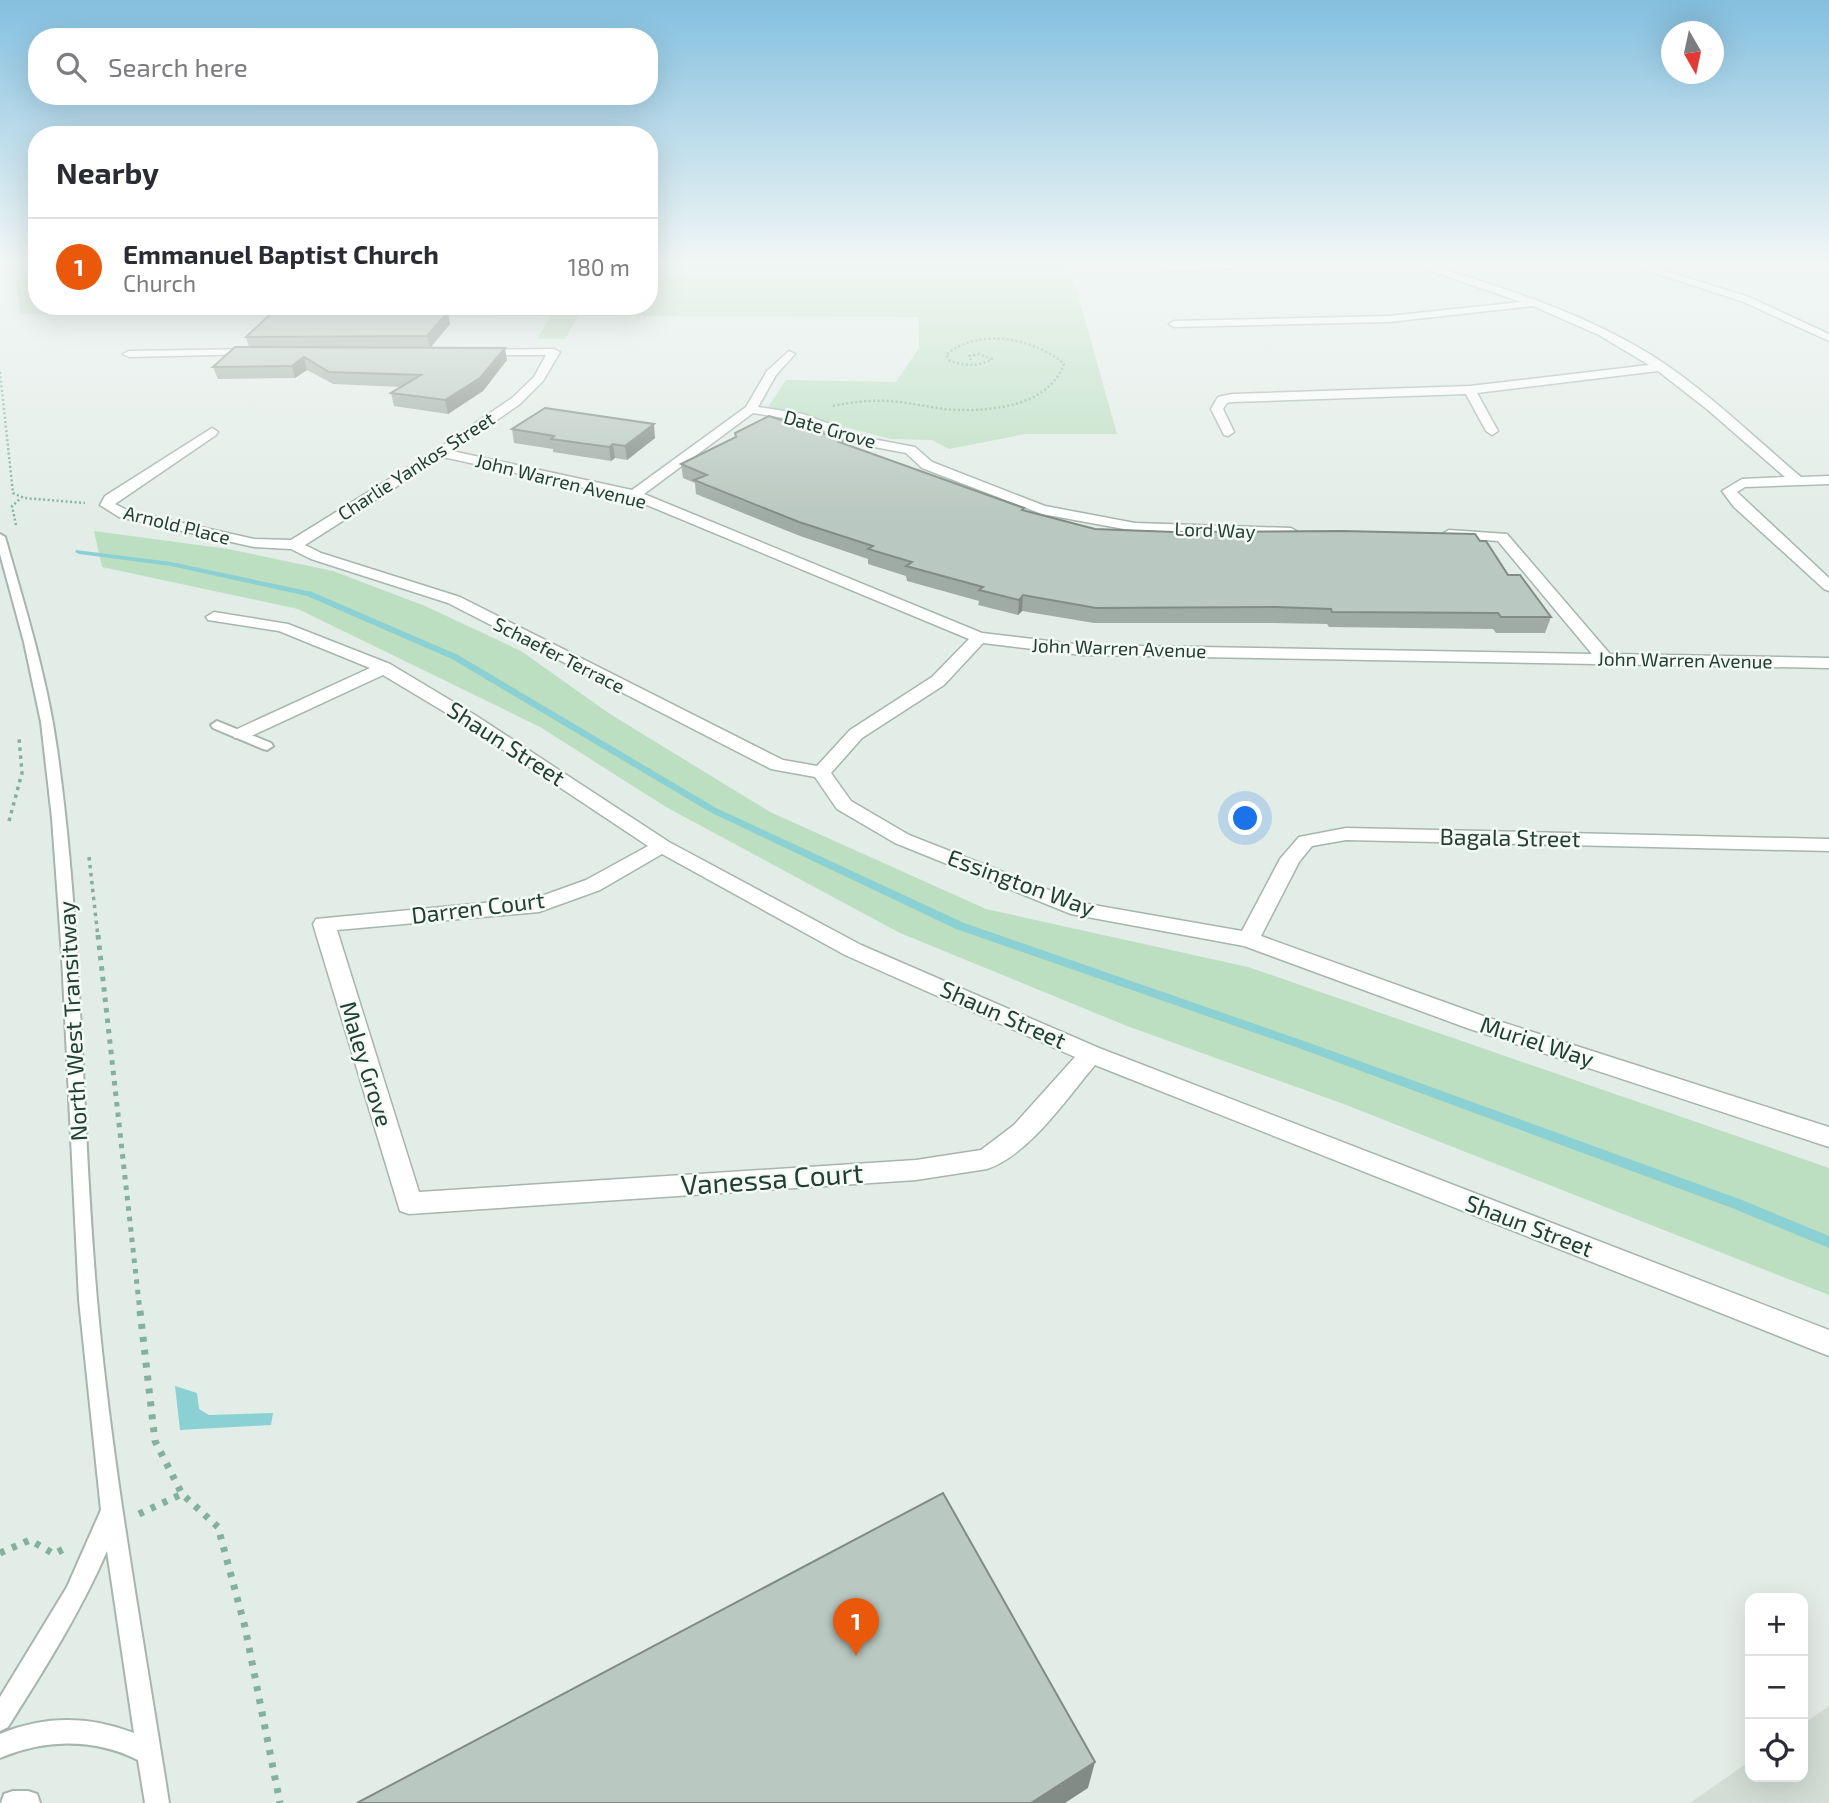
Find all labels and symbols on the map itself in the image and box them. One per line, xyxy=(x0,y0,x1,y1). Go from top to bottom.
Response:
north arrow xyxy=(1661,21,1724,84)
street label: Date Grove xyxy=(781,404,879,453)
street label: Charlie Yankos Street xyxy=(333,406,498,525)
street label: John Warren Avenue xyxy=(473,448,649,513)
street label: Arnold Place xyxy=(122,500,233,549)
street label: Lord Way xyxy=(1174,517,1256,542)
street label: Schaefer Terrace xyxy=(490,612,629,697)
street label: John Warren Avenue xyxy=(1031,633,1207,662)
street label: John Warren Avenue xyxy=(1597,646,1773,673)
street label: Shaun Street xyxy=(443,695,571,792)
your location xyxy=(1228,801,1262,835)
street label: Bagala Street xyxy=(1439,822,1581,852)
street label: Essington Way xyxy=(944,842,1099,922)
street label: Darren Court xyxy=(410,885,546,929)
street label: North West Transitway xyxy=(52,900,92,1142)
street label: Shaun Street xyxy=(936,974,1071,1054)
street label: Maley Grove xyxy=(335,998,399,1130)
street label: Muriel Way xyxy=(1477,1010,1598,1073)
street label: Vanessa Court xyxy=(680,1155,864,1201)
street label: Shaun Street xyxy=(1462,1188,1597,1262)
pin: 1 xyxy=(833,1598,879,1656)

